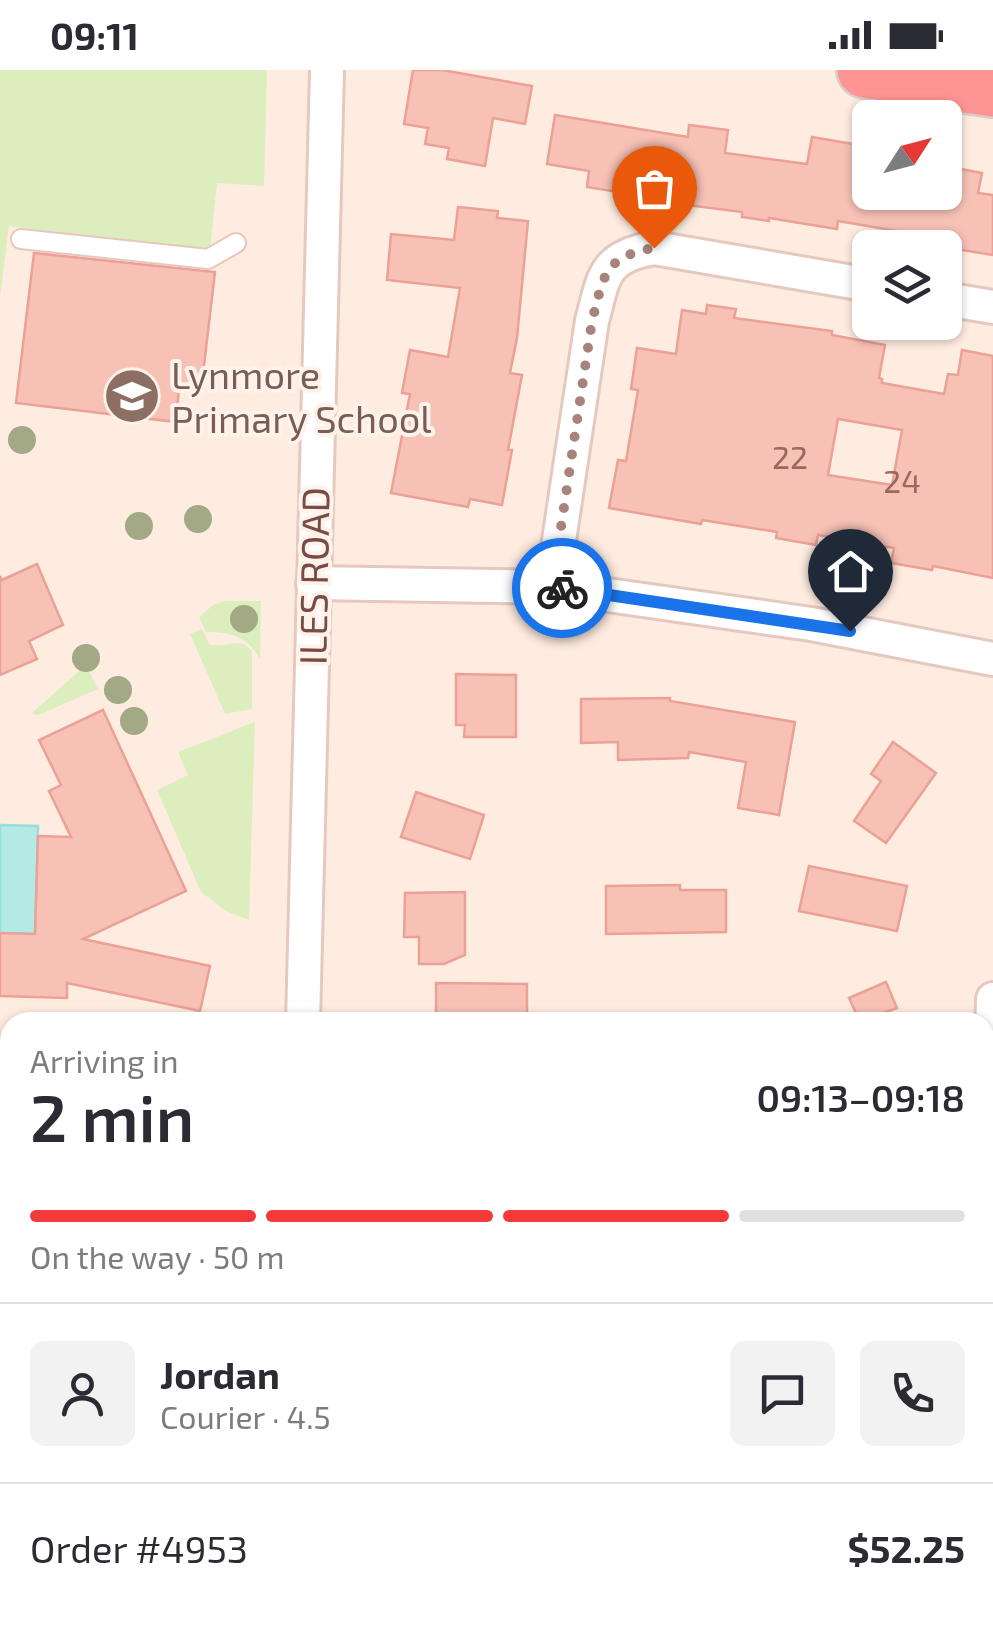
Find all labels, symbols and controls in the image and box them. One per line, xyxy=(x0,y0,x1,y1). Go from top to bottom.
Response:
text: 09:11 xyxy=(50,12,139,58)
north arrow xyxy=(852,100,962,210)
map controls xyxy=(852,100,962,340)
pin xyxy=(612,146,697,249)
icon: bag xyxy=(627,161,682,216)
button: layers xyxy=(852,230,962,340)
place label: Lynmore Primary School xyxy=(171,351,432,441)
school or university icon: Lynmore Primary School xyxy=(102,366,162,426)
house number: 22 xyxy=(772,437,808,475)
house number: 24 xyxy=(883,461,921,499)
street label: ILES ROAD xyxy=(288,487,338,665)
pin xyxy=(808,529,893,632)
courier xyxy=(512,538,612,638)
icon: home xyxy=(823,544,878,599)
icon: bike xyxy=(535,561,590,616)
text: Arriving in xyxy=(30,1041,179,1079)
text: 09:13–09:18 xyxy=(757,1074,965,1120)
text: 2 min xyxy=(30,1077,194,1155)
text: On the way · 50 m xyxy=(30,1237,285,1275)
button: person xyxy=(30,1341,135,1446)
button: chat xyxy=(730,1341,835,1446)
button: phone xyxy=(860,1341,965,1446)
text: Jordan xyxy=(160,1351,280,1397)
text: Courier · 4.5 xyxy=(160,1397,331,1435)
text: Order #4953 xyxy=(30,1525,248,1571)
text: $52.25 xyxy=(848,1525,965,1571)

